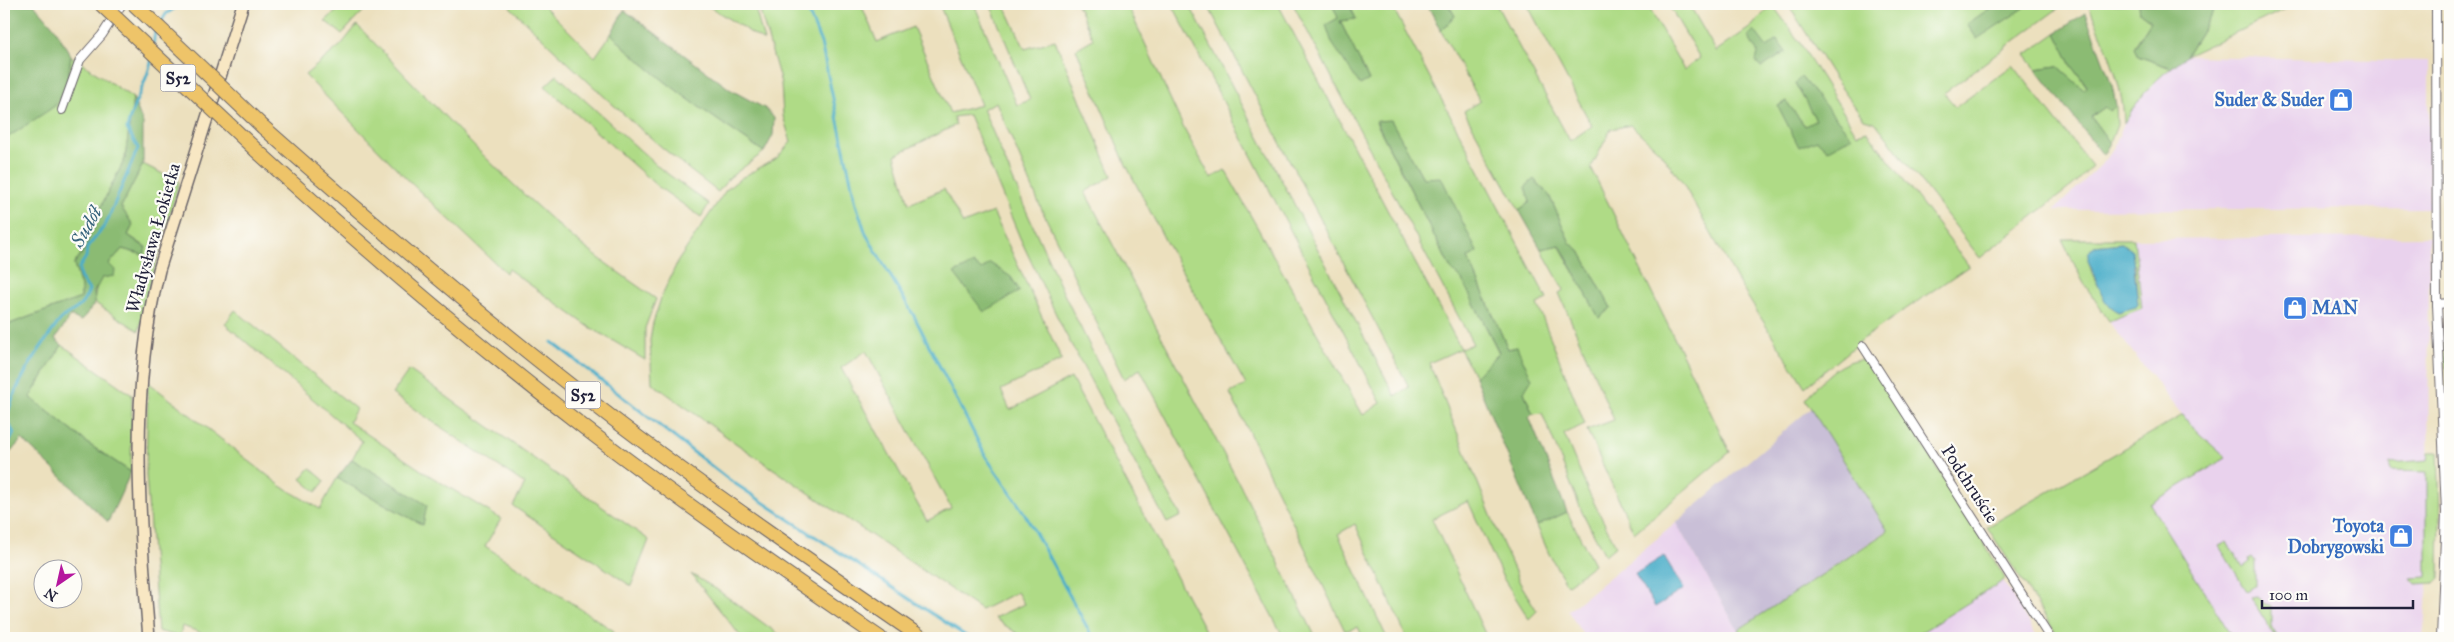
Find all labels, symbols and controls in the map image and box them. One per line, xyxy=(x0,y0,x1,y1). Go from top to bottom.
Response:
road number: S52 xyxy=(160,64,196,92)
shop icon: Suder & Suder xyxy=(2328,87,2354,113)
place label: Suder & Suder xyxy=(2215,89,2325,111)
street label: Władysława Łokietka xyxy=(121,160,185,315)
water label: Sudół xyxy=(65,201,108,252)
shop icon: MAN xyxy=(2282,295,2308,321)
place label: MAN xyxy=(2312,297,2359,319)
road number: S52 xyxy=(566,382,600,408)
street label: Podchruście xyxy=(1937,441,2003,527)
place label: Toyota Dobrygowski xyxy=(2288,515,2385,559)
shop icon: Toyota Dobrygowski xyxy=(2388,523,2414,549)
north arrow xyxy=(32,560,82,610)
scale bar xyxy=(2262,577,2413,609)
text: N xyxy=(41,584,61,605)
text: 100 m xyxy=(2269,586,2309,604)

